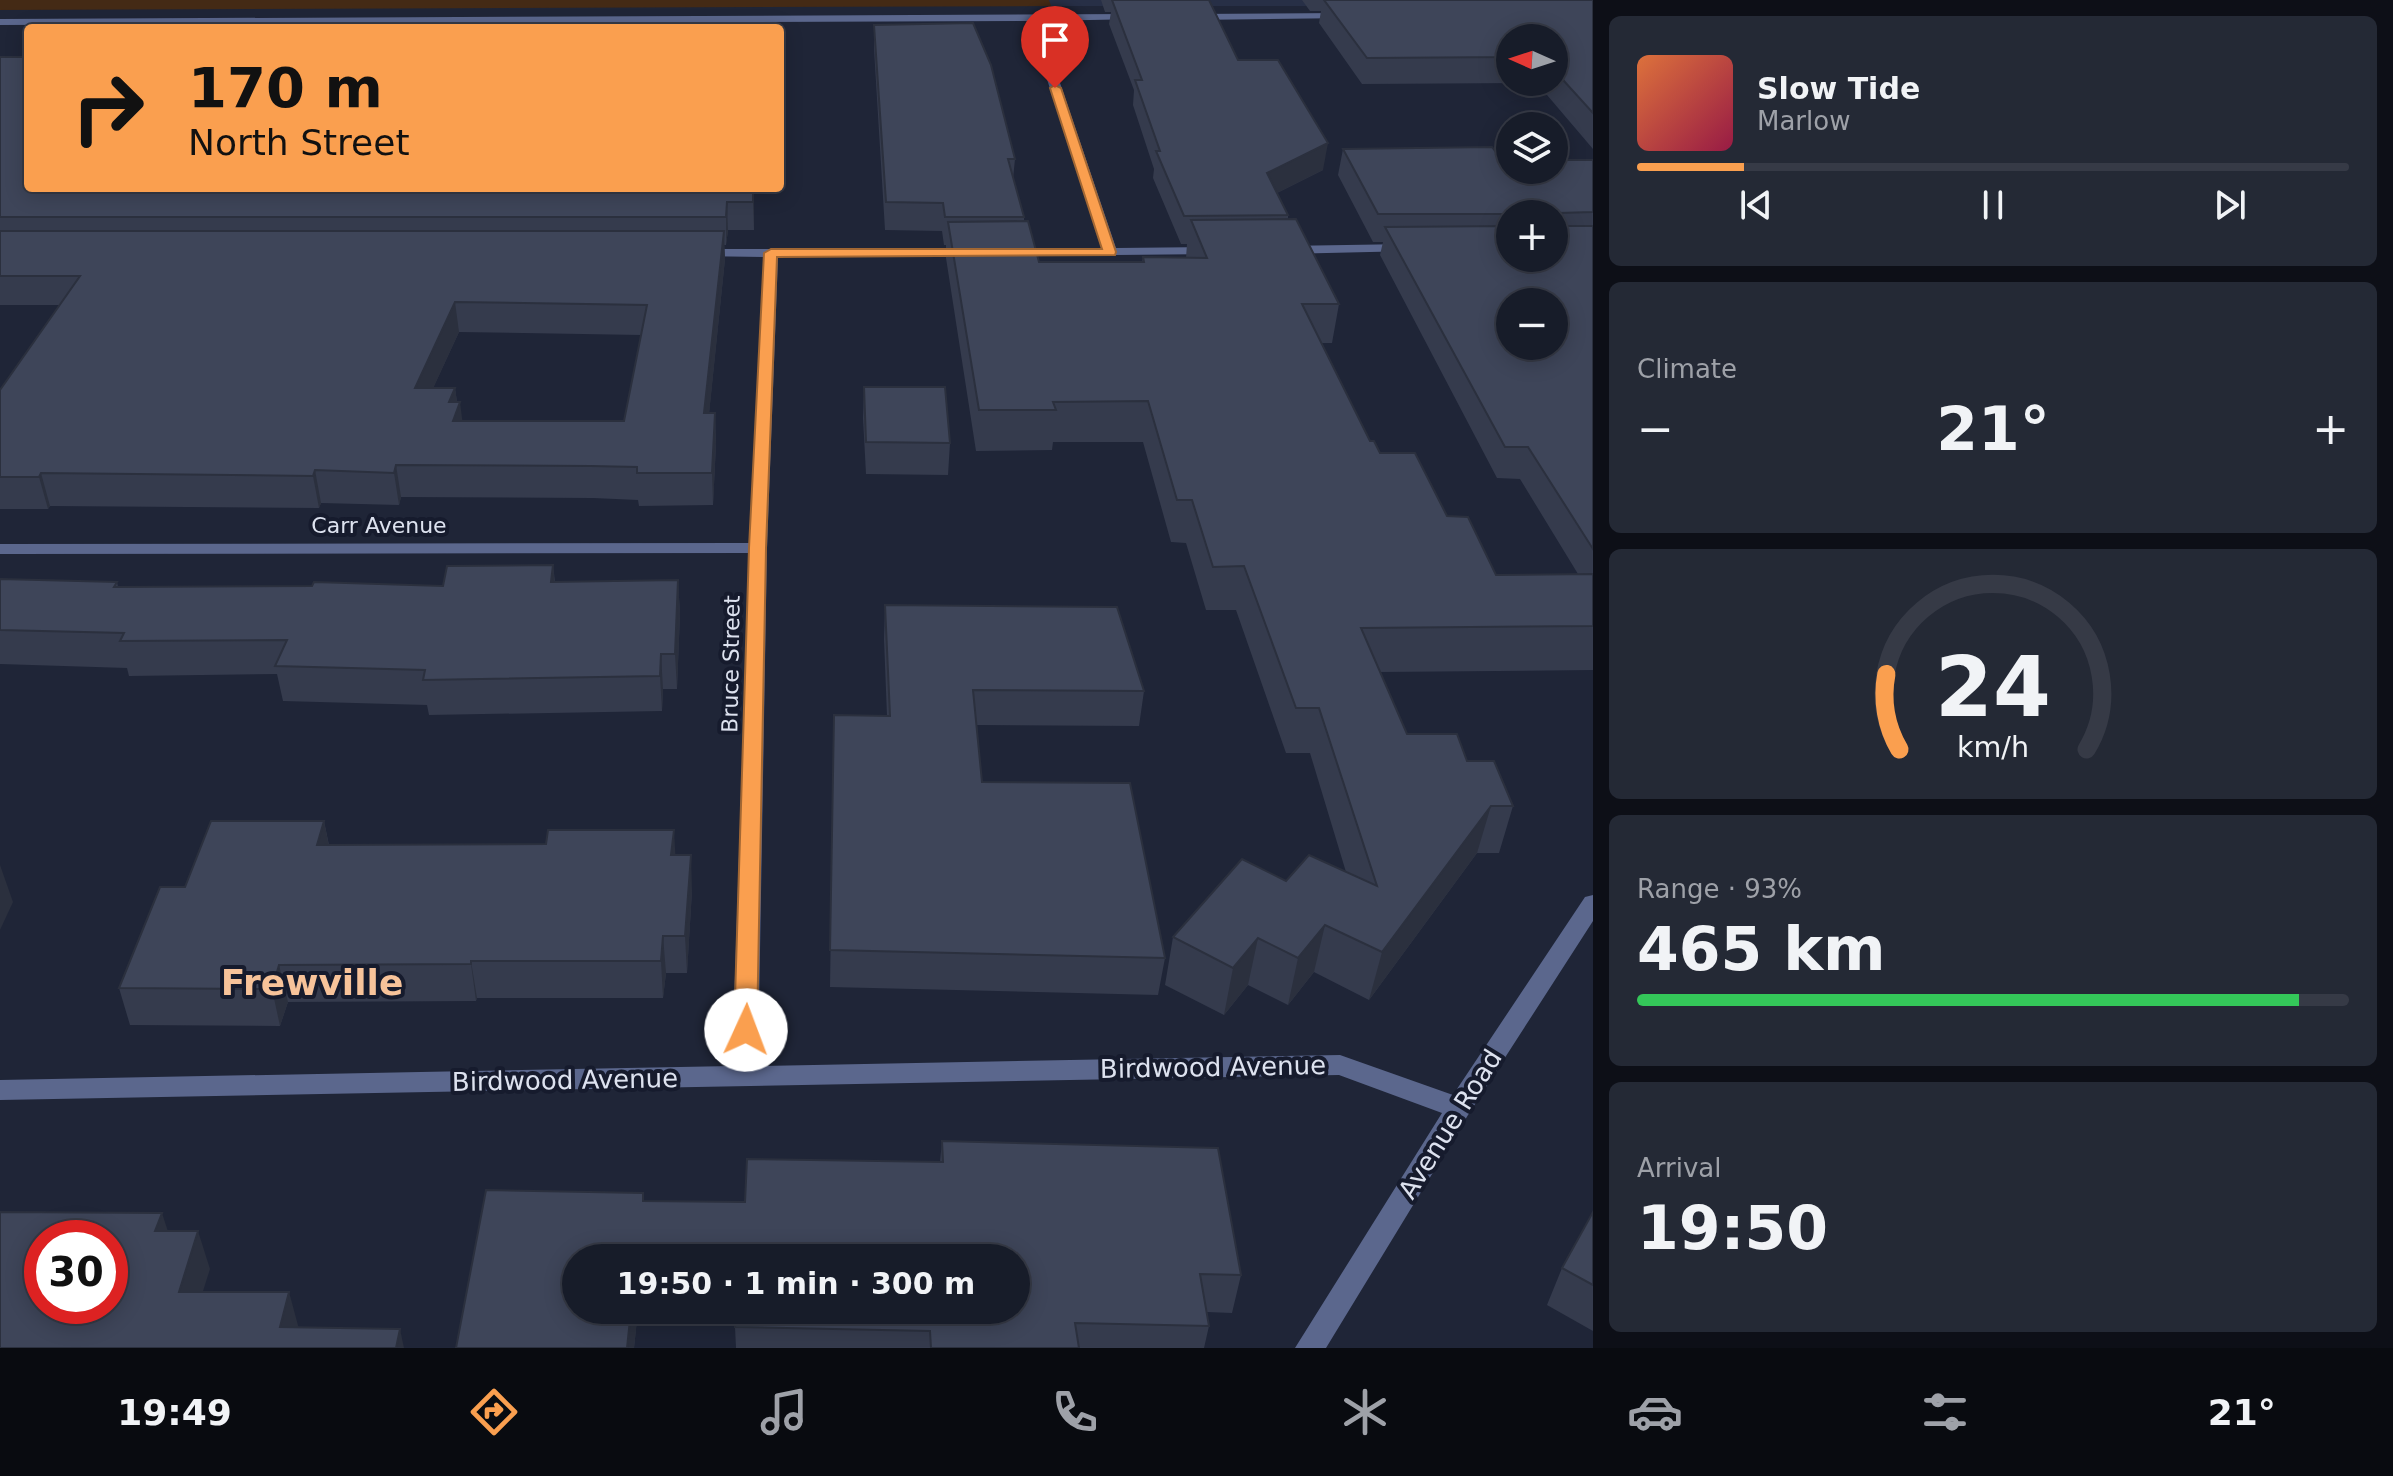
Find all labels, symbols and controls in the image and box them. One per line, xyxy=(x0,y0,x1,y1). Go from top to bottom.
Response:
pin xyxy=(1021,6,1089,88)
icon: arrive xyxy=(1033,18,1077,62)
north arrow xyxy=(1496,24,1568,96)
map controls xyxy=(1496,24,1568,360)
text: 170 m xyxy=(188,55,383,120)
icon: right xyxy=(56,56,160,160)
text: Slow Tide xyxy=(1757,71,1920,106)
text: Marlow xyxy=(1757,106,1850,136)
button: layers xyxy=(1496,112,1568,184)
text: North Street xyxy=(188,122,410,163)
icon: previous xyxy=(1734,183,1778,227)
icon: pause xyxy=(1971,183,2015,227)
icon: next xyxy=(2208,183,2252,227)
button: + xyxy=(1496,200,1568,272)
button: − xyxy=(1496,288,1568,360)
text: Climate xyxy=(1637,354,1737,384)
text: 21° xyxy=(1936,394,2050,464)
text: − xyxy=(1637,403,1674,454)
text: + xyxy=(2312,403,2349,454)
street label: Carr Avenue xyxy=(311,513,447,538)
street label: Bruce Street xyxy=(717,595,745,733)
text: 24 xyxy=(1935,639,2051,736)
text: km/h xyxy=(1957,730,2029,764)
text: Range · 93% xyxy=(1637,874,1802,904)
text: 465 km xyxy=(1637,914,1886,984)
district label: Frewville xyxy=(221,962,403,1003)
position arrow xyxy=(704,988,788,1072)
street label: Avenue Road xyxy=(1392,1044,1508,1204)
street label: Birdwood Avenue xyxy=(1100,1050,1326,1084)
street label: Birdwood Avenue xyxy=(452,1063,678,1097)
text: Arrival xyxy=(1637,1153,1721,1183)
text: 19:50 xyxy=(1637,1193,1828,1263)
speed limit sign: 30 xyxy=(24,1220,128,1324)
text: 19:50 · 1 min · 300 m xyxy=(617,1266,975,1301)
icon: directions xyxy=(466,1384,522,1440)
icon: music xyxy=(756,1384,812,1440)
icon: phone xyxy=(1047,1384,1103,1440)
icon: climate xyxy=(1337,1384,1393,1440)
icon: car xyxy=(1627,1384,1683,1440)
icon: filters xyxy=(1917,1384,1973,1440)
text: 19:49 xyxy=(117,1392,232,1433)
text: 21° xyxy=(2208,1392,2276,1433)

